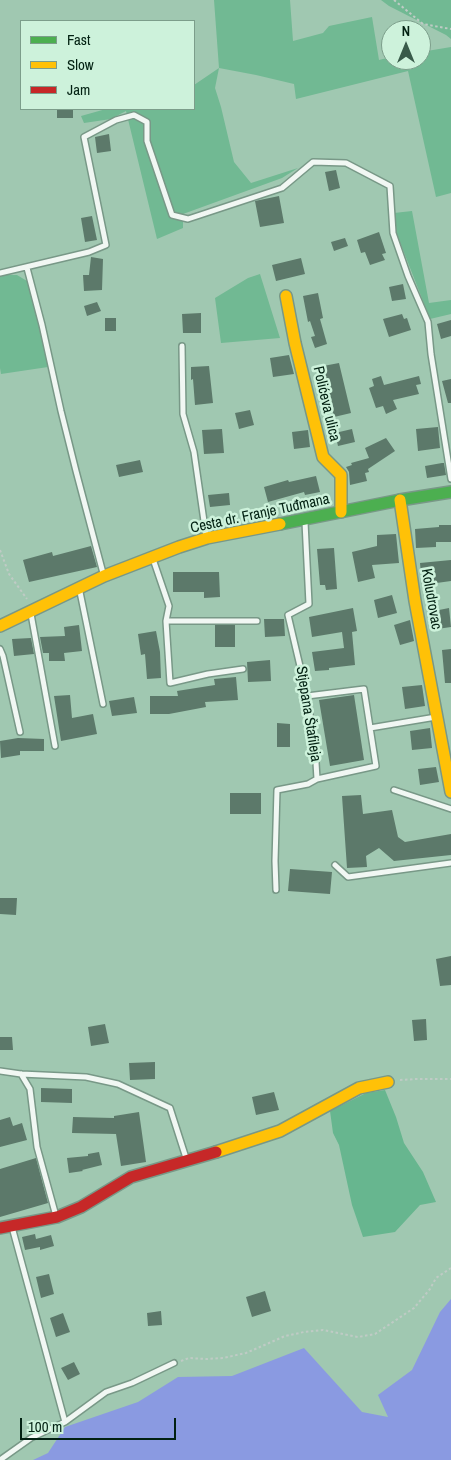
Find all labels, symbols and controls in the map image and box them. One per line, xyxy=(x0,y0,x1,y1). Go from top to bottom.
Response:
legend xyxy=(20,20,195,110)
north arrow xyxy=(381,20,431,70)
text: N xyxy=(402,22,410,40)
text: Fast xyxy=(67,29,90,50)
text: Slow xyxy=(67,54,94,75)
text: Jam xyxy=(67,79,90,100)
street label: Polićeva ulica xyxy=(309,365,343,443)
street label: Cesta dr. Franje Tuđmana xyxy=(189,490,331,538)
street label: Koludrovac xyxy=(417,567,445,631)
street label: Stjepana Štafileja xyxy=(292,665,324,763)
scale bar xyxy=(22,1408,179,1440)
text: 100 m xyxy=(28,1416,62,1437)

